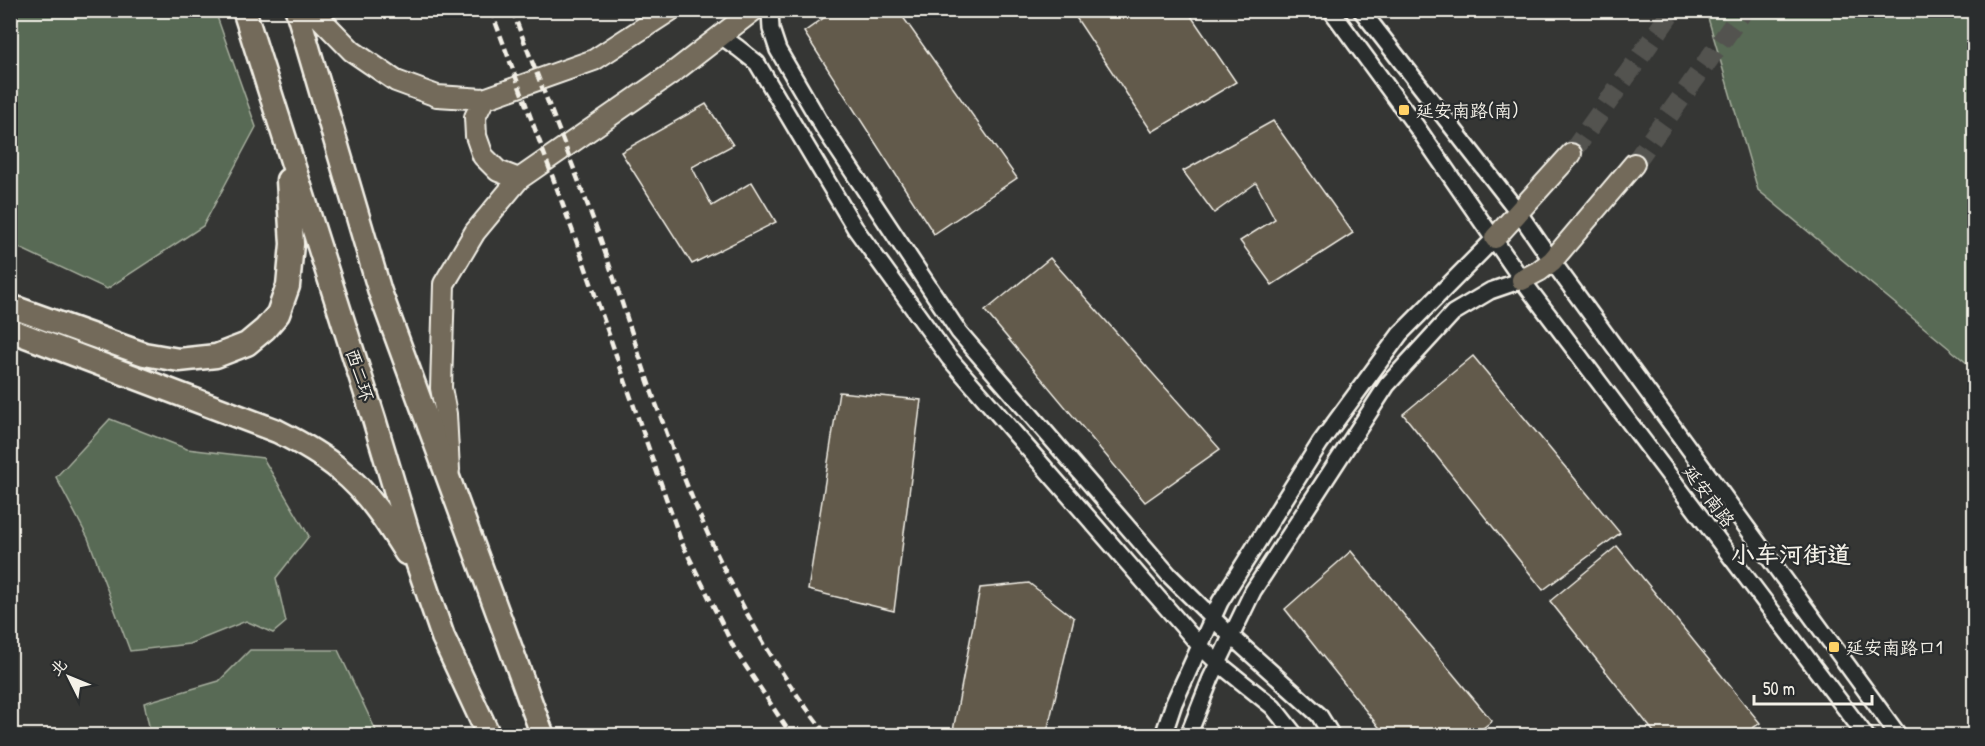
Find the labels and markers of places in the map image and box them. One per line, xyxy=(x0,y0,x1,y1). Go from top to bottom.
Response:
place label: 延安南路(南) xyxy=(1416,98,1519,123)
marker: 延安南路(南) xyxy=(1397,103,1411,117)
place label: 延安南路口1 xyxy=(1846,635,1943,660)
marker: 延安南路口1 xyxy=(1827,640,1841,654)

